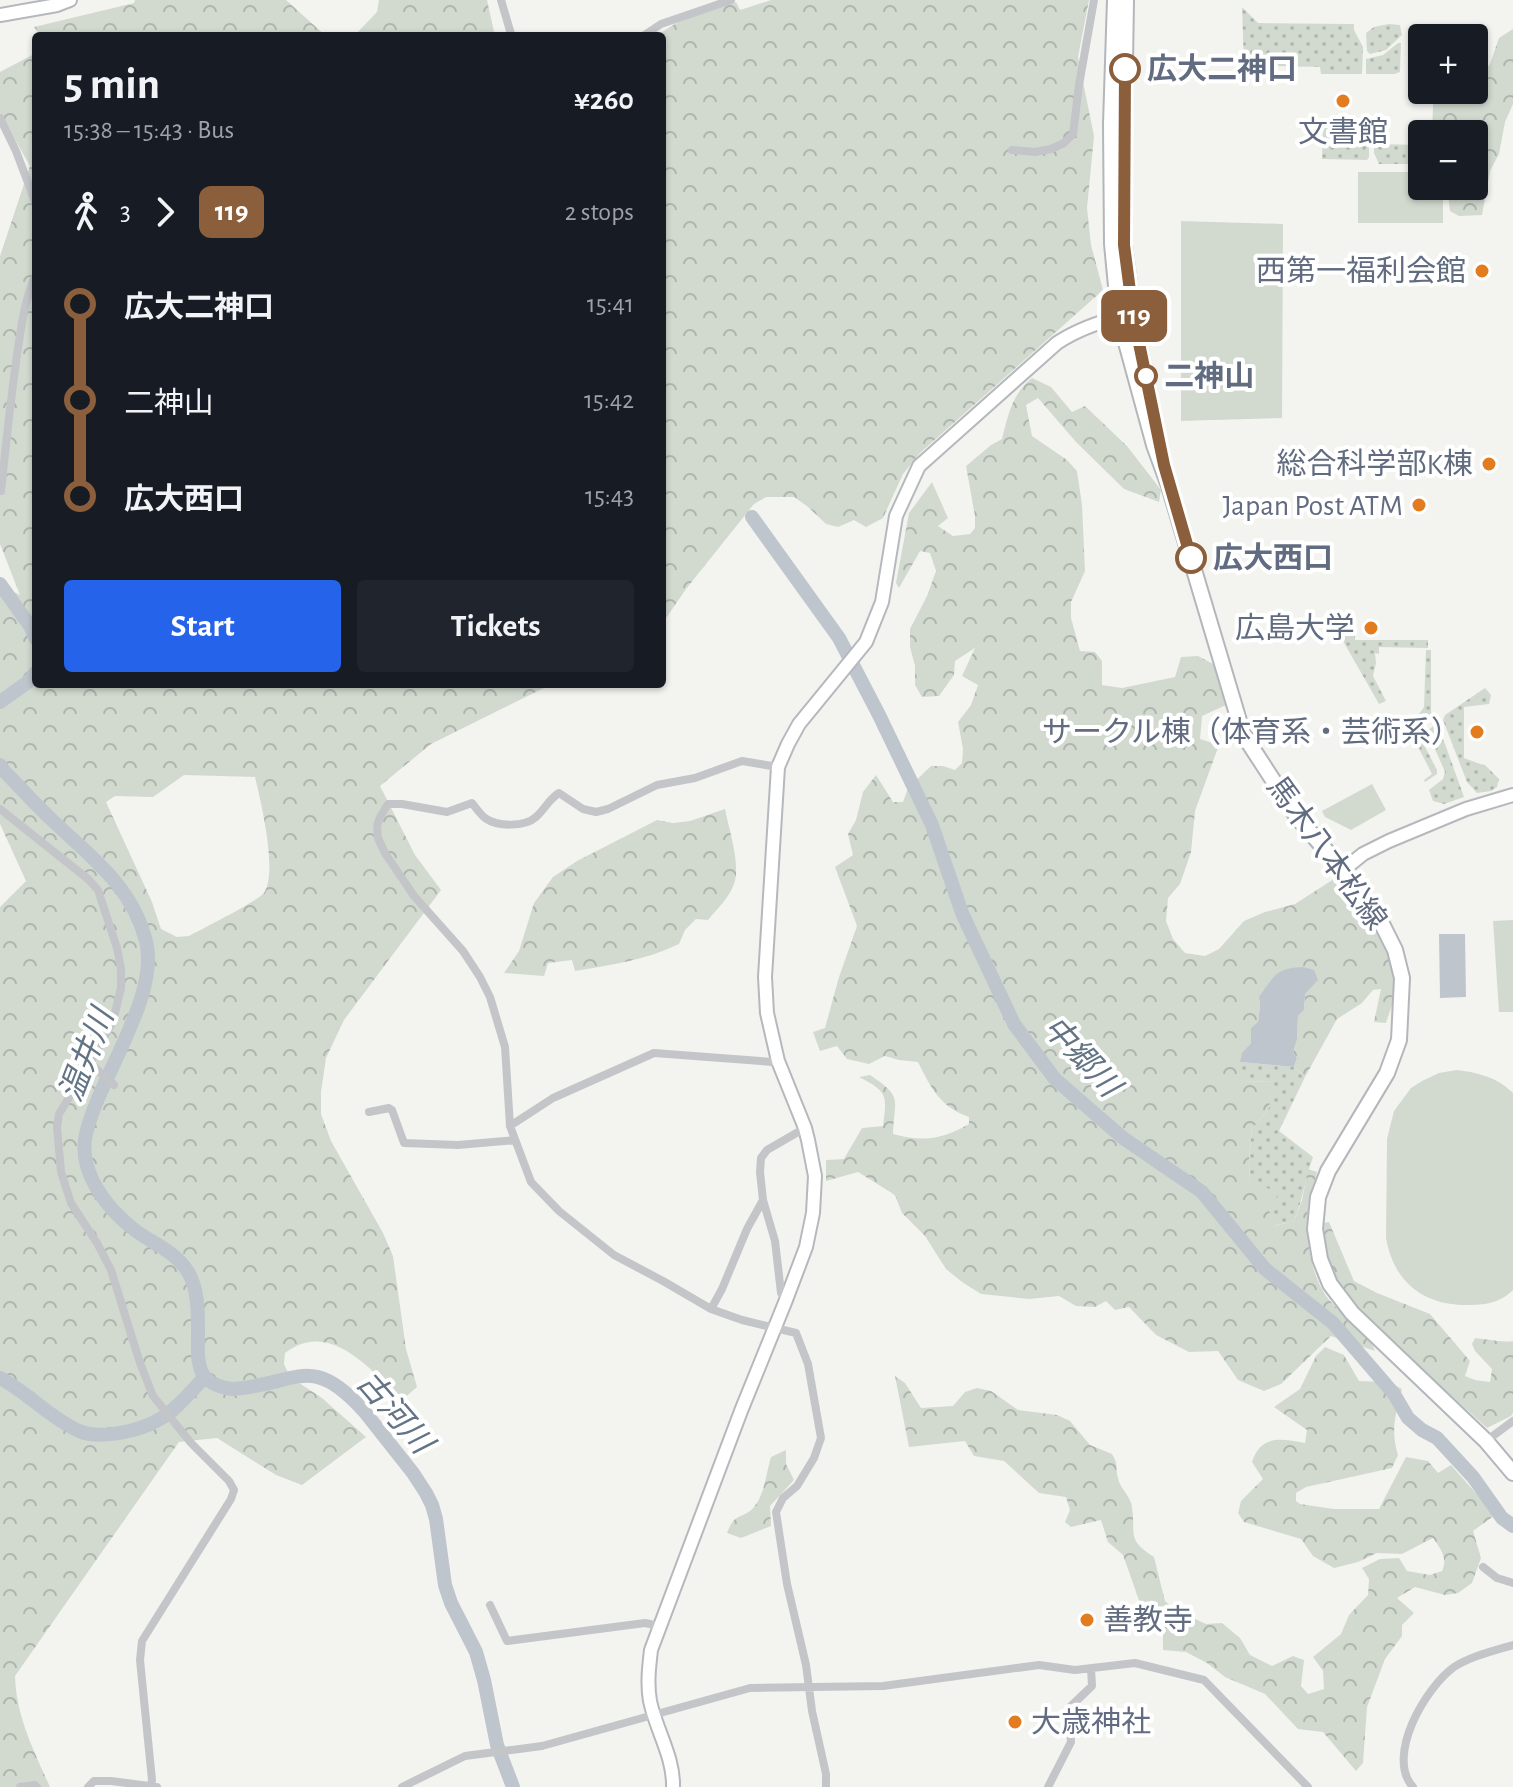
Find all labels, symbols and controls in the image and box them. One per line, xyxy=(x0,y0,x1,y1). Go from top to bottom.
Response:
map controls xyxy=(1408,24,1488,200)
button: + xyxy=(1408,24,1488,104)
place label: 広大二神口 xyxy=(1147,53,1297,85)
marker: 広大二神口 xyxy=(1110,54,1140,84)
text: 5 min xyxy=(64,63,160,107)
text: ¥260 xyxy=(574,85,634,115)
marker: 文書館 xyxy=(1334,92,1352,110)
place label: 文書館 xyxy=(1298,116,1388,148)
text: 15:38 – 15:43 · Bus xyxy=(64,117,234,143)
button: − xyxy=(1408,120,1488,200)
icon: walk xyxy=(64,190,108,234)
icon: forward xyxy=(143,190,187,234)
text: 119 xyxy=(215,198,248,226)
text: 3 xyxy=(120,199,131,225)
text: 2 stops xyxy=(565,199,634,225)
place label: 西第一福利会館 xyxy=(1256,255,1466,287)
marker: 西第一福利会館 xyxy=(1473,262,1491,280)
line badge: 119 xyxy=(1088,290,1180,342)
text: 15:41 xyxy=(587,291,634,317)
text: 広大二神口 xyxy=(124,293,274,323)
text: 119 xyxy=(1117,302,1151,330)
place label: 二神山 xyxy=(1164,360,1254,392)
marker: 二神山 xyxy=(1135,365,1157,387)
text: 15:42 xyxy=(584,387,634,413)
text: 二神山 xyxy=(124,389,214,419)
place label: 総合科学部K棟 xyxy=(1277,448,1473,480)
marker: 総合科学部K棟 xyxy=(1480,455,1498,473)
text: 15:43 xyxy=(585,483,634,509)
text: 広大西口 xyxy=(124,485,244,515)
place label: Japan Post ATM xyxy=(1222,491,1403,521)
marker: Japan Post ATM xyxy=(1410,496,1428,514)
place label: 広大西口 xyxy=(1213,542,1333,574)
marker: 広大西口 xyxy=(1176,543,1206,573)
button: Start xyxy=(64,580,341,672)
button: Tickets xyxy=(357,580,634,672)
place label: 広島大学 xyxy=(1235,612,1355,644)
marker: 広島大学 xyxy=(1362,619,1380,637)
place label: サークル棟（体育系・芸術系） xyxy=(1042,716,1461,748)
marker: サークル棟（体育系・芸術系） xyxy=(1468,723,1486,741)
street label: 馬木八本松線 xyxy=(1261,771,1393,935)
water label: 温井川 xyxy=(54,1002,120,1106)
water label: 中郷川 xyxy=(1037,1010,1128,1105)
water label: 古河川 xyxy=(351,1365,441,1462)
place label: 善教寺 xyxy=(1103,1604,1193,1636)
marker: 善教寺 xyxy=(1078,1611,1096,1629)
place label: 大歳神社 xyxy=(1031,1706,1151,1738)
marker: 大歳神社 xyxy=(1006,1713,1024,1731)

